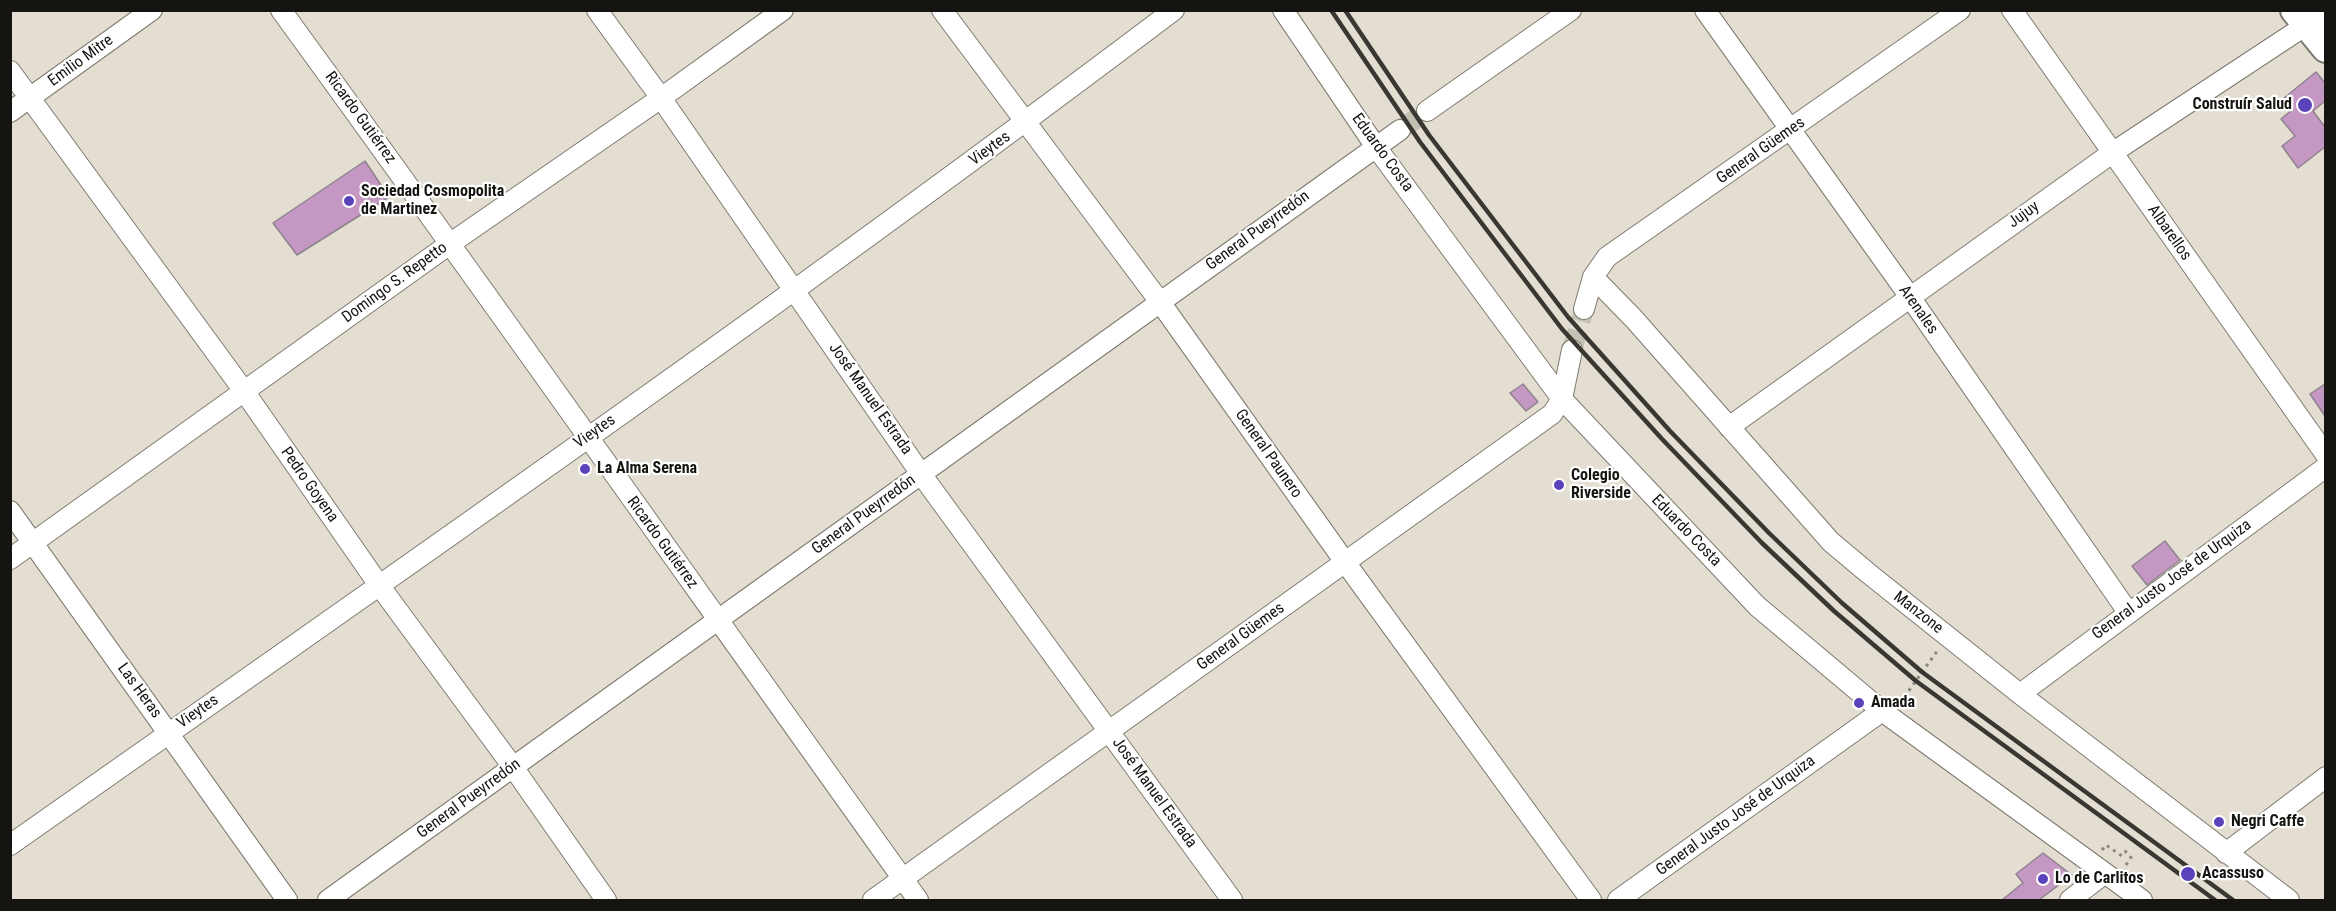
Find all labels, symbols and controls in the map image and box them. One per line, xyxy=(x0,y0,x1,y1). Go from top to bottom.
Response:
street label: Emilio Mitre xyxy=(45,31,117,91)
street label: Ricardo Gutiérrez xyxy=(320,68,400,168)
place label: Construír Salud xyxy=(2193,95,2292,115)
marker: Construír Salud xyxy=(2296,96,2314,114)
street label: Eduardo Costa xyxy=(1347,110,1417,196)
street label: General Güemes xyxy=(1713,114,1809,188)
street label: Vieytes xyxy=(966,128,1014,170)
place label: Sociedad Cosmopolita de Martinez xyxy=(361,182,504,220)
street label: General Pueyrredón xyxy=(1202,187,1314,275)
marker: Sociedad Cosmopolita de Martinez xyxy=(342,194,356,208)
street label: Jujuy xyxy=(2005,197,2043,233)
street label: Albarellos xyxy=(2143,202,2195,264)
street label: Domingo S. Repetto xyxy=(339,238,451,328)
street label: Arenales xyxy=(1894,282,1942,338)
street label: José Manuel Estrada xyxy=(824,339,916,459)
street label: General Paunero xyxy=(1230,406,1306,502)
street label: Vieytes xyxy=(571,411,619,453)
street label: Pedro Goyena xyxy=(276,444,342,526)
place label: La Alma Serena xyxy=(597,459,697,479)
marker: La Alma Serena xyxy=(578,462,592,476)
place label: Colegio Riverside xyxy=(1571,466,1631,504)
street label: General Pueyrredón xyxy=(808,471,920,559)
marker: Colegio Riverside xyxy=(1552,478,1566,492)
street label: Eduardo Costa xyxy=(1647,491,1725,571)
street label: Ricardo Gutiérrez xyxy=(622,493,702,593)
street label: General Justo José de Urquiza xyxy=(2089,516,2255,644)
street label: Manzone xyxy=(1889,588,1947,638)
street label: General Güemes xyxy=(1194,599,1288,675)
street label: Las Heras xyxy=(113,660,165,722)
street label: Vieytes xyxy=(174,691,222,733)
place label: Amada xyxy=(1871,693,1915,713)
marker: Amada xyxy=(1852,696,1866,710)
street label: José Manuel Estrada xyxy=(1107,734,1201,852)
street label: General Justo José de Urquiza xyxy=(1653,752,1819,880)
street label: General Pueyrredón xyxy=(413,755,525,843)
place label: Negri Caffe xyxy=(2231,812,2304,832)
marker: Negri Caffe xyxy=(2212,815,2226,829)
place label: Acassuso xyxy=(2202,864,2264,884)
marker: Acassuso xyxy=(2179,865,2197,883)
place label: Lo de Carlitos xyxy=(2055,869,2143,889)
marker: Lo de Carlitos xyxy=(2036,872,2050,886)

